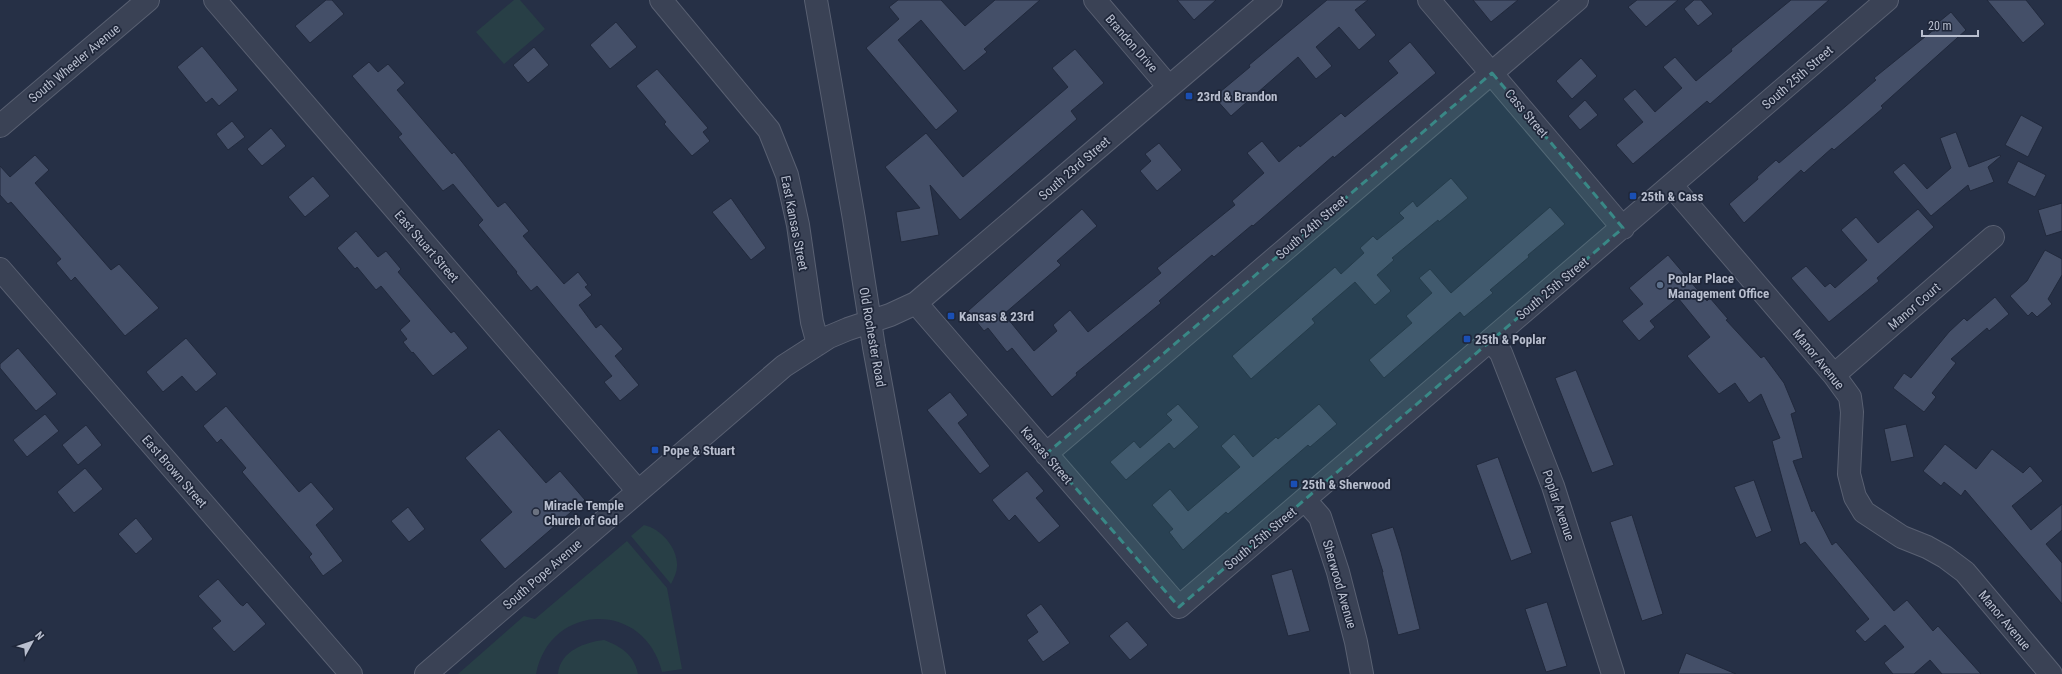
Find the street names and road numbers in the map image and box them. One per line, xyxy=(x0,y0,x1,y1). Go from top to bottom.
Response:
street label: Brandon Drive xyxy=(1102,11,1161,75)
street label: South Wheeler Avenue xyxy=(26,21,123,106)
street label: South 25th Street xyxy=(1759,42,1836,112)
street label: Cass Street xyxy=(1502,86,1551,141)
street label: South 23rd Street xyxy=(1036,133,1113,203)
street label: East Kansas Street xyxy=(778,174,811,272)
street label: South 24th Street xyxy=(1273,192,1350,262)
street label: East Stuart Street xyxy=(391,207,462,285)
street label: South 25th Street xyxy=(1513,254,1591,323)
street label: Manor Court xyxy=(1885,280,1944,333)
street label: Old Rochester Road xyxy=(856,286,889,388)
street label: Manor Avenue xyxy=(1790,326,1847,392)
street label: Kansas Street xyxy=(1018,424,1076,487)
street label: East Brown Street xyxy=(139,432,210,511)
street label: Poplar Avenue xyxy=(1539,468,1578,542)
street label: South 25th Street xyxy=(1221,504,1299,573)
street label: South Pope Avenue xyxy=(500,536,585,613)
street label: Sherwood Avenue xyxy=(1320,538,1359,630)
street label: Manor Avenue xyxy=(1975,587,2034,653)

